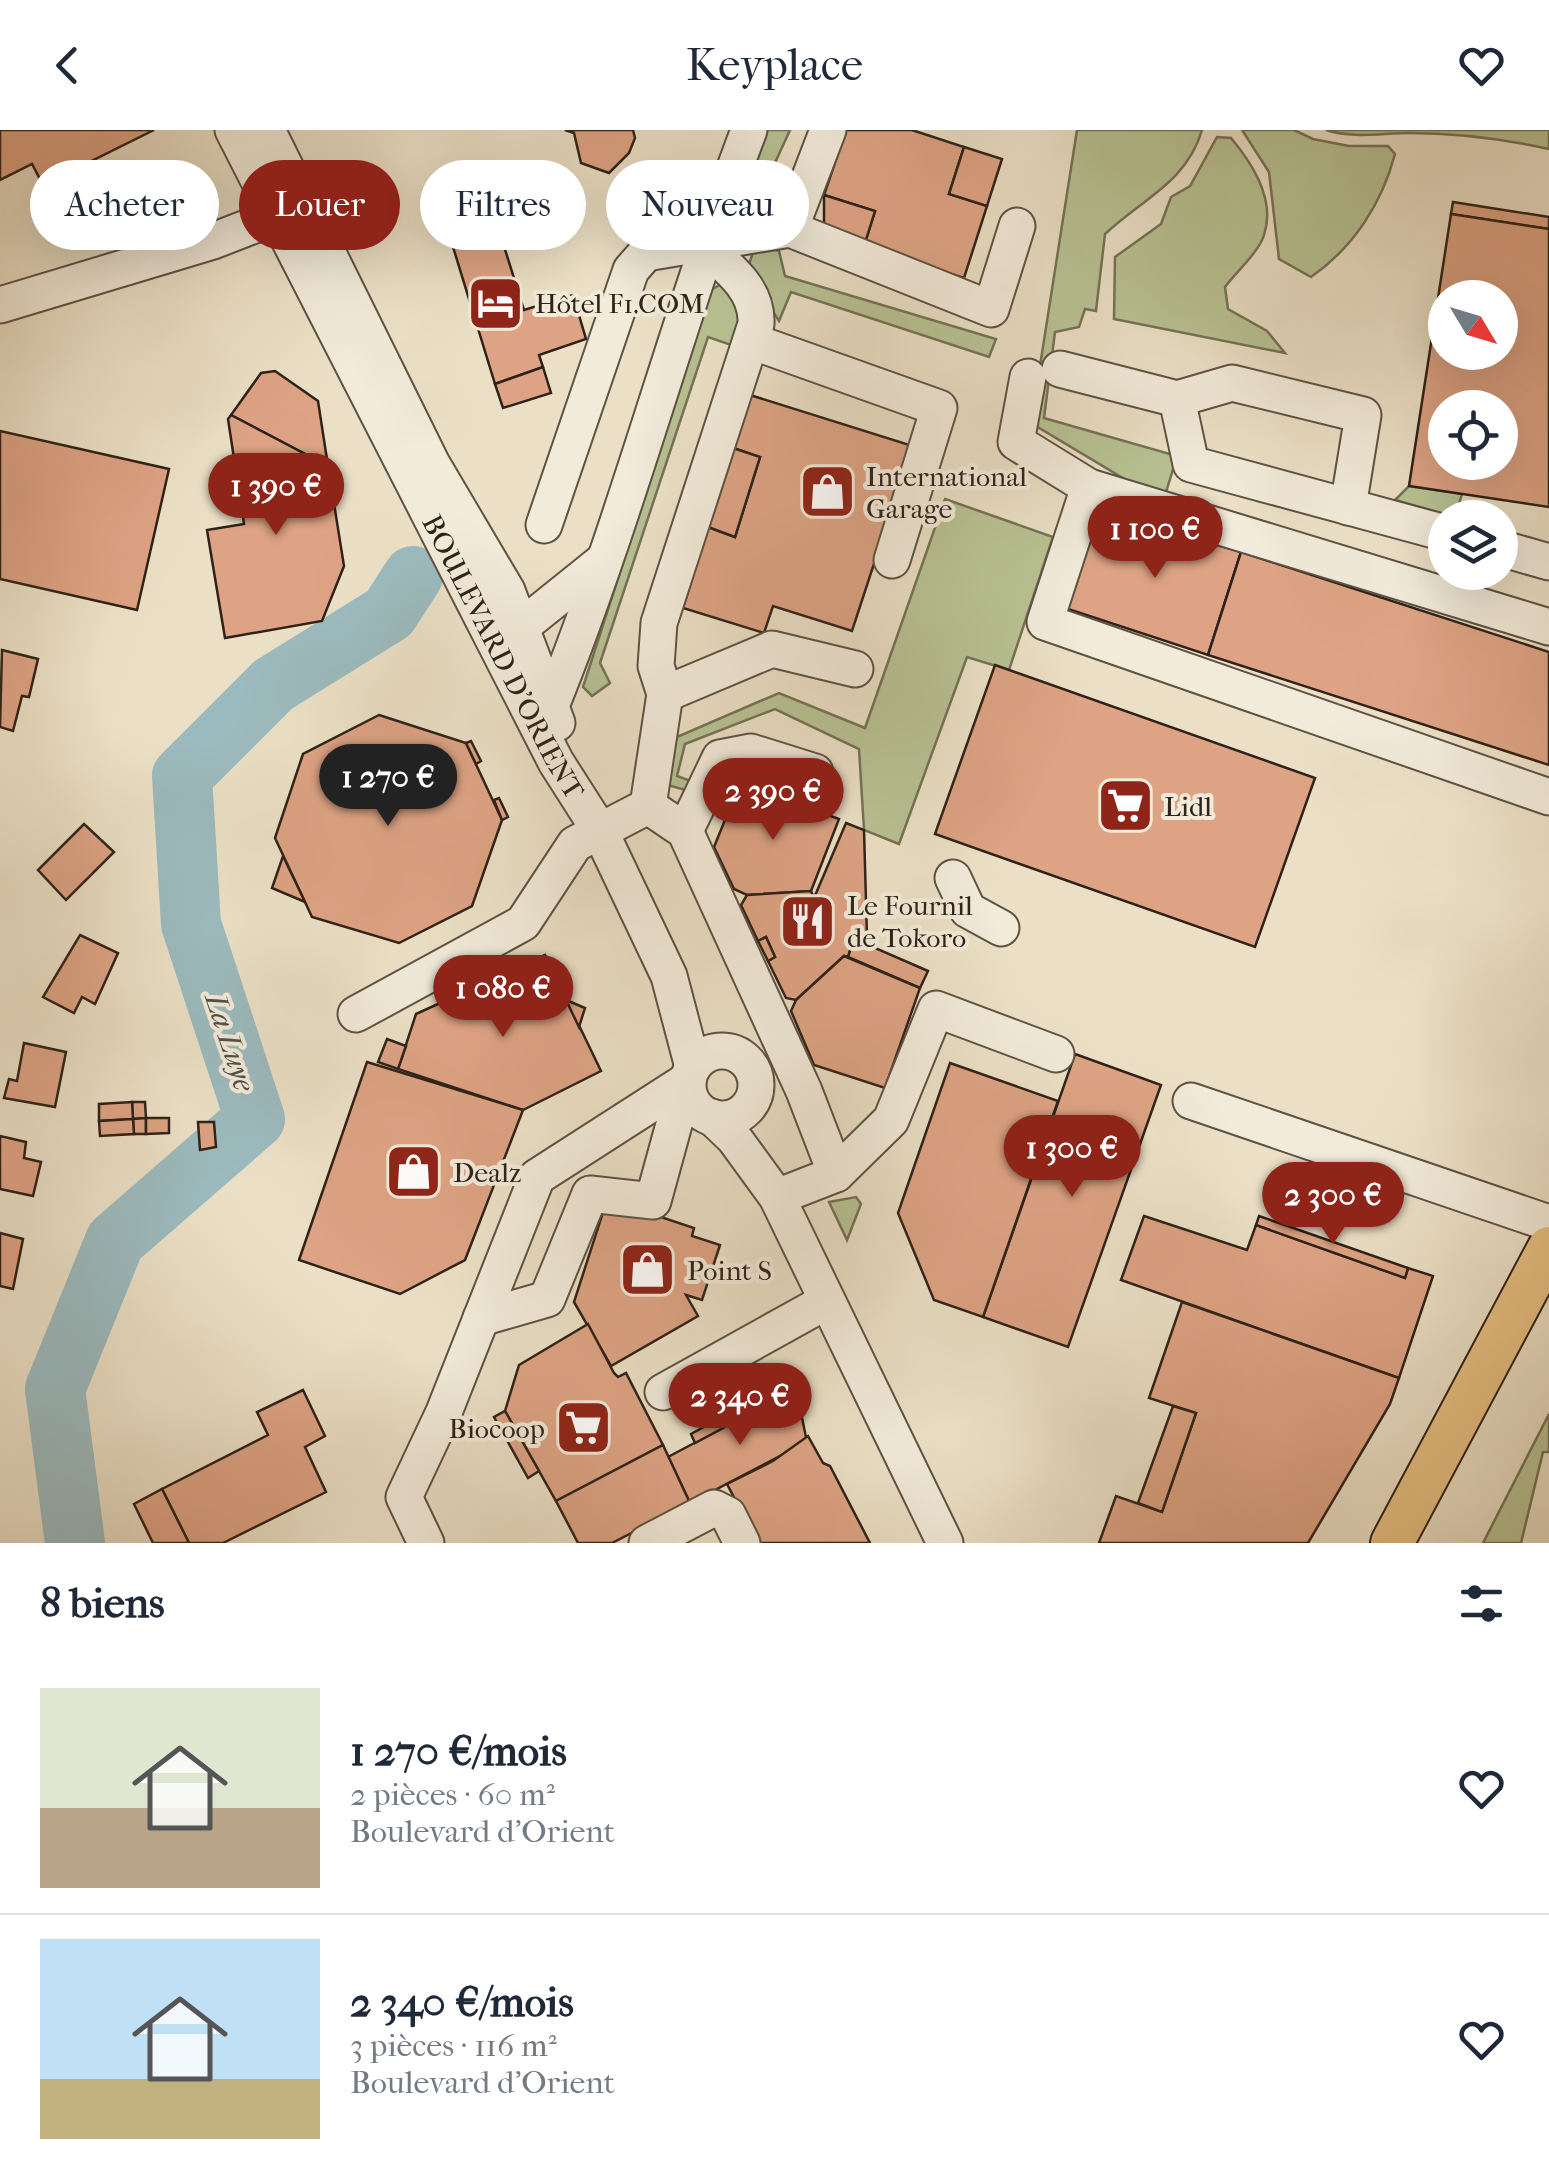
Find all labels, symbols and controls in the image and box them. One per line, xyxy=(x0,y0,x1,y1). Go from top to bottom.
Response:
icon: back xyxy=(40,38,95,93)
icon: heart xyxy=(1454,38,1509,93)
text: Keyplace xyxy=(686,39,863,92)
chip: Acheter xyxy=(30,160,219,250)
chip: Louer xyxy=(239,160,400,250)
chip: Filtres xyxy=(420,160,586,250)
chip: Nouveau xyxy=(606,160,809,250)
hotel icon: Hôtel F1.COM xyxy=(466,273,526,333)
north arrow xyxy=(1428,280,1518,370)
map controls xyxy=(1428,280,1518,590)
place label: Hôtel F1.COM xyxy=(535,287,704,320)
button: locate xyxy=(1428,390,1518,480)
pin: 1 390 € xyxy=(184,453,368,538)
place label: International Garage xyxy=(866,460,1027,525)
shop icon: International Garage xyxy=(797,462,857,522)
text: 1 390 € xyxy=(230,467,322,504)
pin: 1 100 € xyxy=(1063,496,1247,581)
button: layers xyxy=(1428,500,1518,590)
street label: BOULEVARD D'ORIENT xyxy=(415,509,592,806)
text: 1 100 € xyxy=(1110,510,1200,547)
pin: 1 270 € xyxy=(296,744,480,829)
text: 1 270 € xyxy=(341,758,435,795)
pin: 2 390 € xyxy=(681,758,865,843)
text: 2 390 € xyxy=(725,772,821,809)
supermarket icon: Lidl xyxy=(1095,776,1155,836)
place label: Lidl xyxy=(1164,790,1212,823)
place label: Le Fournil de Tokoro xyxy=(847,889,973,954)
restaurant icon: Le Fournil de Tokoro xyxy=(778,891,838,951)
pin: 1 080 € xyxy=(411,955,595,1040)
text: 1 080 € xyxy=(455,969,551,1006)
water label: La Luye xyxy=(197,987,262,1096)
pin: 1 300 € xyxy=(980,1115,1164,1200)
text: 1 300 € xyxy=(1026,1129,1118,1166)
shop icon: Dealz xyxy=(384,1142,444,1202)
place label: Dealz xyxy=(453,1156,521,1189)
pin: 2 300 € xyxy=(1241,1162,1425,1247)
text: 2 300 € xyxy=(1284,1176,1382,1213)
shop icon: Point S xyxy=(618,1240,678,1300)
place label: Point S xyxy=(687,1254,772,1287)
pin: 2 340 € xyxy=(648,1363,832,1448)
text: 2 340 € xyxy=(691,1377,789,1414)
supermarket icon: Biocoop xyxy=(554,1398,614,1458)
place label: Biocoop xyxy=(449,1412,545,1445)
icon: filters xyxy=(1454,1576,1509,1631)
text: 8 biens xyxy=(40,1579,165,1628)
text: 1 270 €/mois xyxy=(350,1727,567,1776)
icon: home xyxy=(120,1728,240,1848)
icon: heart xyxy=(1454,1761,1509,1816)
text: 2 pièces · 60 m² xyxy=(350,1776,555,1813)
text: Boulevard d'Orient xyxy=(350,1813,615,1850)
text: 2 340 €/mois xyxy=(350,1978,574,2027)
icon: home xyxy=(120,1979,240,2099)
icon: heart xyxy=(1454,2012,1509,2067)
text: 3 pièces · 116 m² xyxy=(350,2027,557,2064)
text: Boulevard d'Orient xyxy=(350,2064,615,2101)

